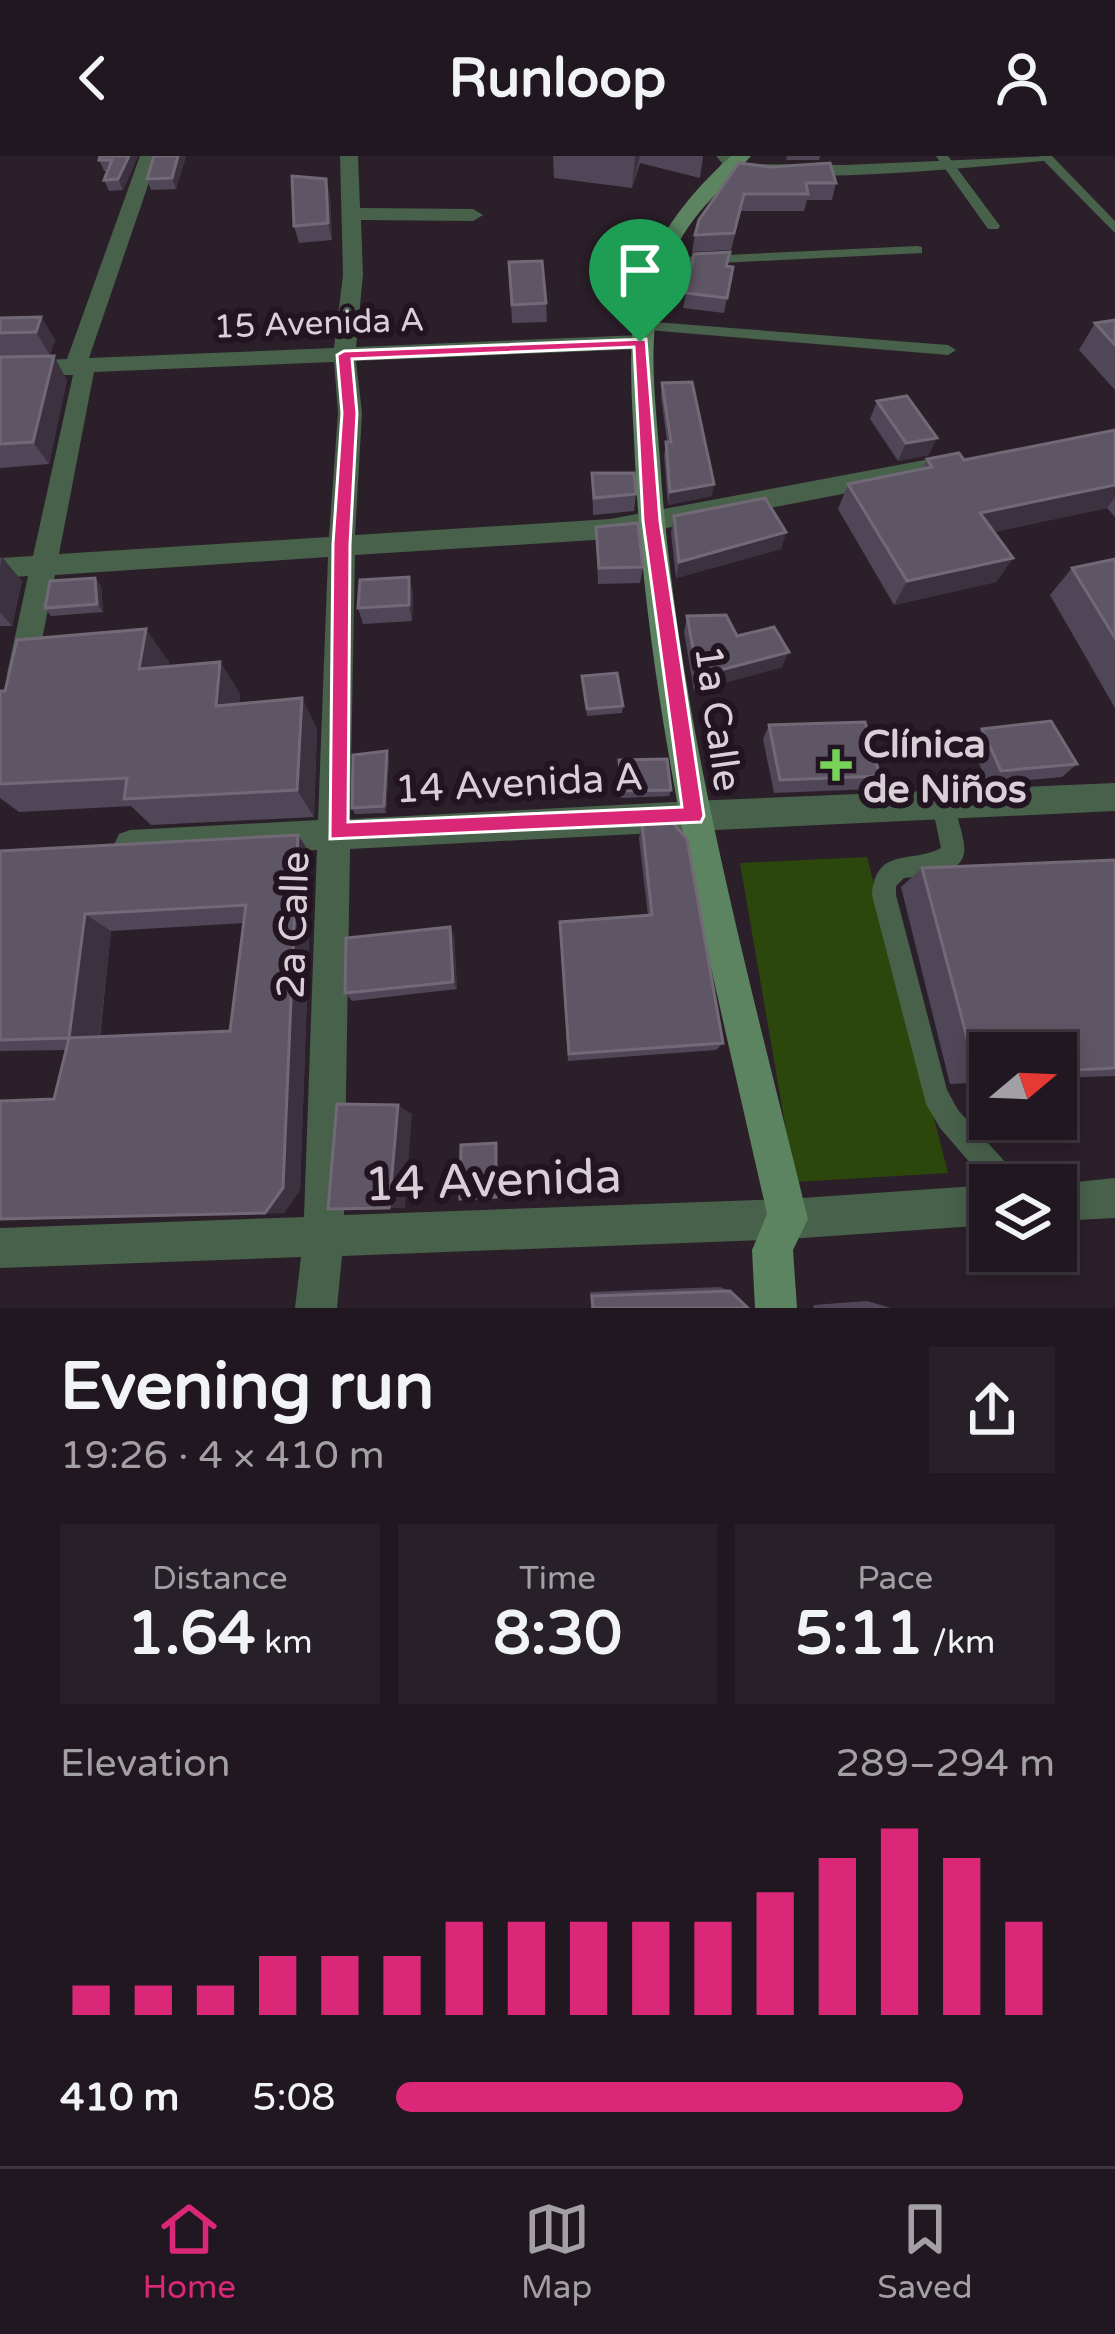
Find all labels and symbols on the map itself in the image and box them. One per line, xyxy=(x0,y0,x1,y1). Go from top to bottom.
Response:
pin xyxy=(589,219,691,342)
street label: 15 Avenida A xyxy=(213,300,425,347)
street label: 1a Calle xyxy=(684,642,751,794)
place label: Clínica de Niños xyxy=(863,721,1027,813)
marker: Clínica de Niños xyxy=(820,749,852,781)
street label: 14 Avenida A xyxy=(394,754,644,813)
street label: 2a Calle xyxy=(267,851,320,999)
north arrow xyxy=(969,1032,1077,1140)
street label: 14 Avenida xyxy=(363,1148,623,1214)

